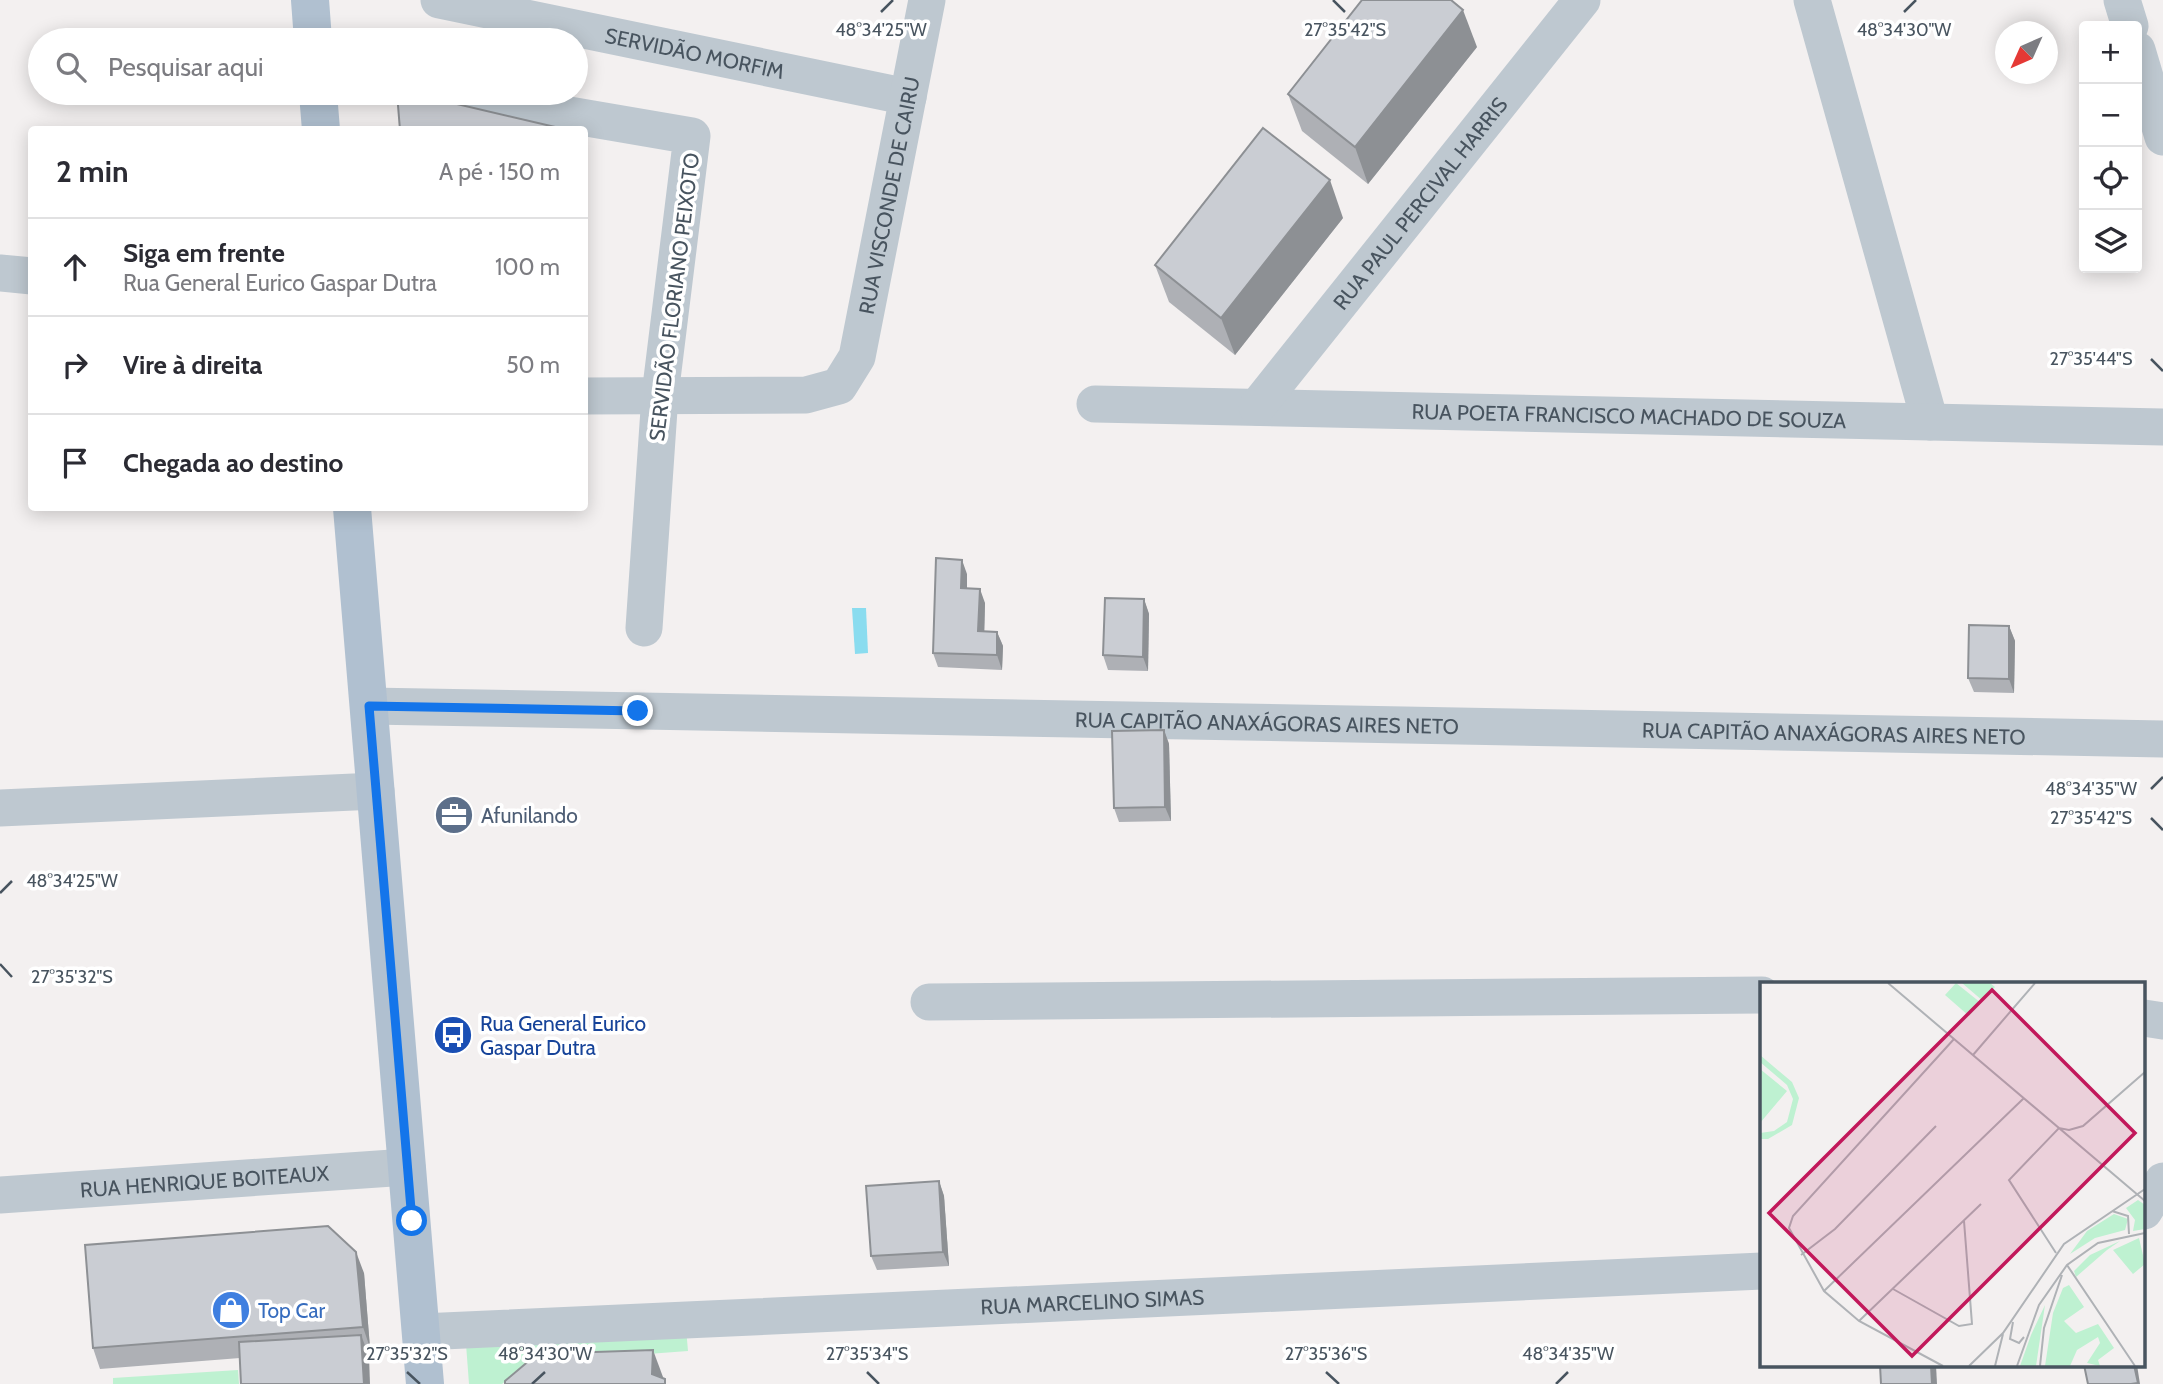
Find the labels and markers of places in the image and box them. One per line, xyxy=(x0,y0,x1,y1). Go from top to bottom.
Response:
office icon: Afunilando xyxy=(433,794,475,836)
place label: Afunilando xyxy=(481,803,578,828)
place label: Rua General Eurico Gaspar Dutra xyxy=(480,1011,646,1060)
bus stop icon: Rua General Eurico Gaspar Dutra xyxy=(432,1014,474,1056)
shop icon: Top Car xyxy=(210,1289,252,1331)
place label: Top Car xyxy=(258,1298,326,1323)

